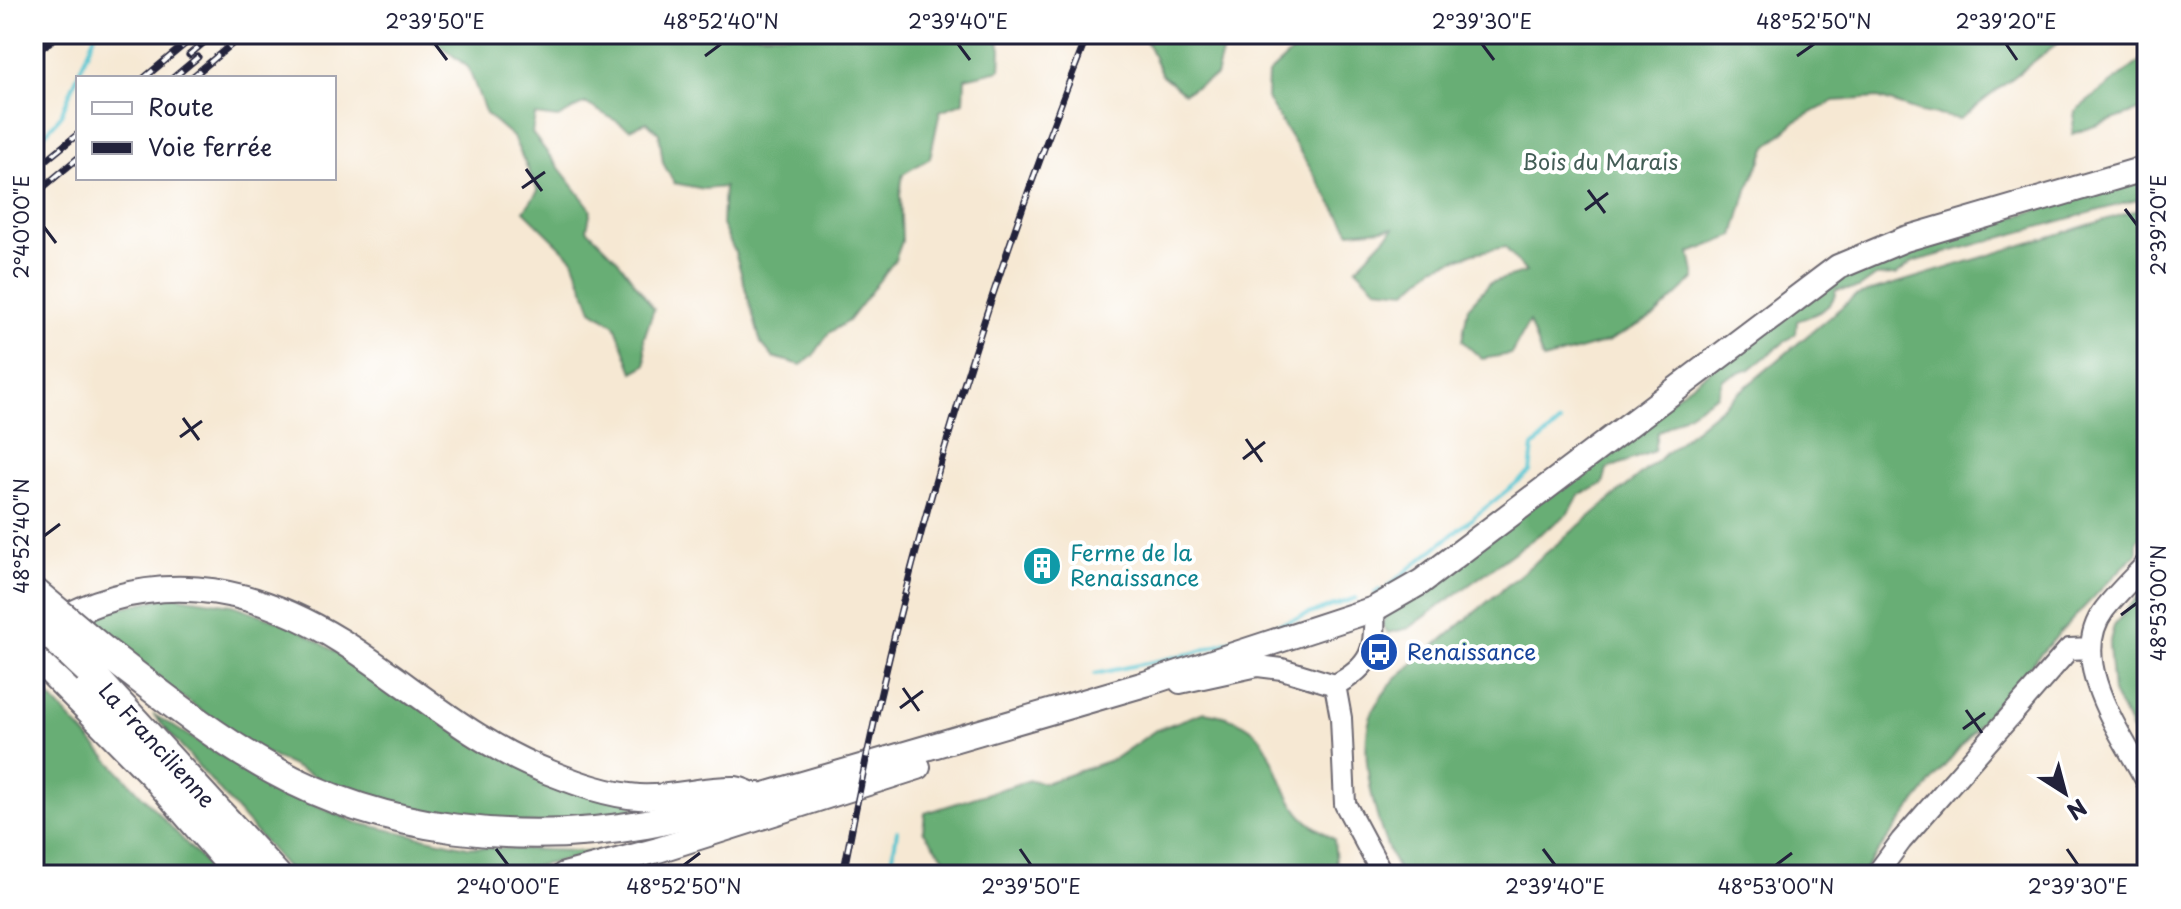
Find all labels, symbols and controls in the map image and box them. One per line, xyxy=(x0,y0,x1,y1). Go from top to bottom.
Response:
text: 2°39'50"E xyxy=(385,6,485,36)
text: 48°52'40"N xyxy=(663,6,779,36)
text: 2°39'40"E xyxy=(908,6,1008,36)
text: 2°39'30"E xyxy=(1432,6,1532,36)
text: 48°52'50"N xyxy=(1756,6,1872,36)
text: 2°39'20"E xyxy=(1955,6,2057,36)
legend xyxy=(76,76,336,180)
text: Route xyxy=(148,88,214,124)
text: Voie ferrée xyxy=(148,128,272,164)
park label: Bois du Marais xyxy=(1522,144,1678,177)
text: 2°39'20"E xyxy=(2143,174,2173,276)
text: 2°40'00"E xyxy=(6,175,36,279)
text: 48°52'40"N xyxy=(6,478,36,594)
place label: Ferme de la Renaissance xyxy=(1070,535,1199,593)
building icon: Ferme de la Renaissance xyxy=(1021,545,1063,587)
text: 48°53'00"N xyxy=(2143,545,2173,661)
bus stop icon: Renaissance xyxy=(1358,631,1400,673)
place label: Renaissance xyxy=(1407,634,1536,667)
street label: La Francilienne xyxy=(92,674,224,814)
north arrow xyxy=(2025,753,2105,833)
text: N xyxy=(2061,792,2094,829)
text: 2°40'00"E xyxy=(456,871,560,901)
text: 48°52'50"N xyxy=(626,871,742,901)
text: 2°39'50"E xyxy=(981,871,1081,901)
text: 2°39'40"E xyxy=(1505,871,1605,901)
text: 48°53'00"N xyxy=(1718,871,1834,901)
text: 2°39'30"E xyxy=(2028,871,2128,901)

